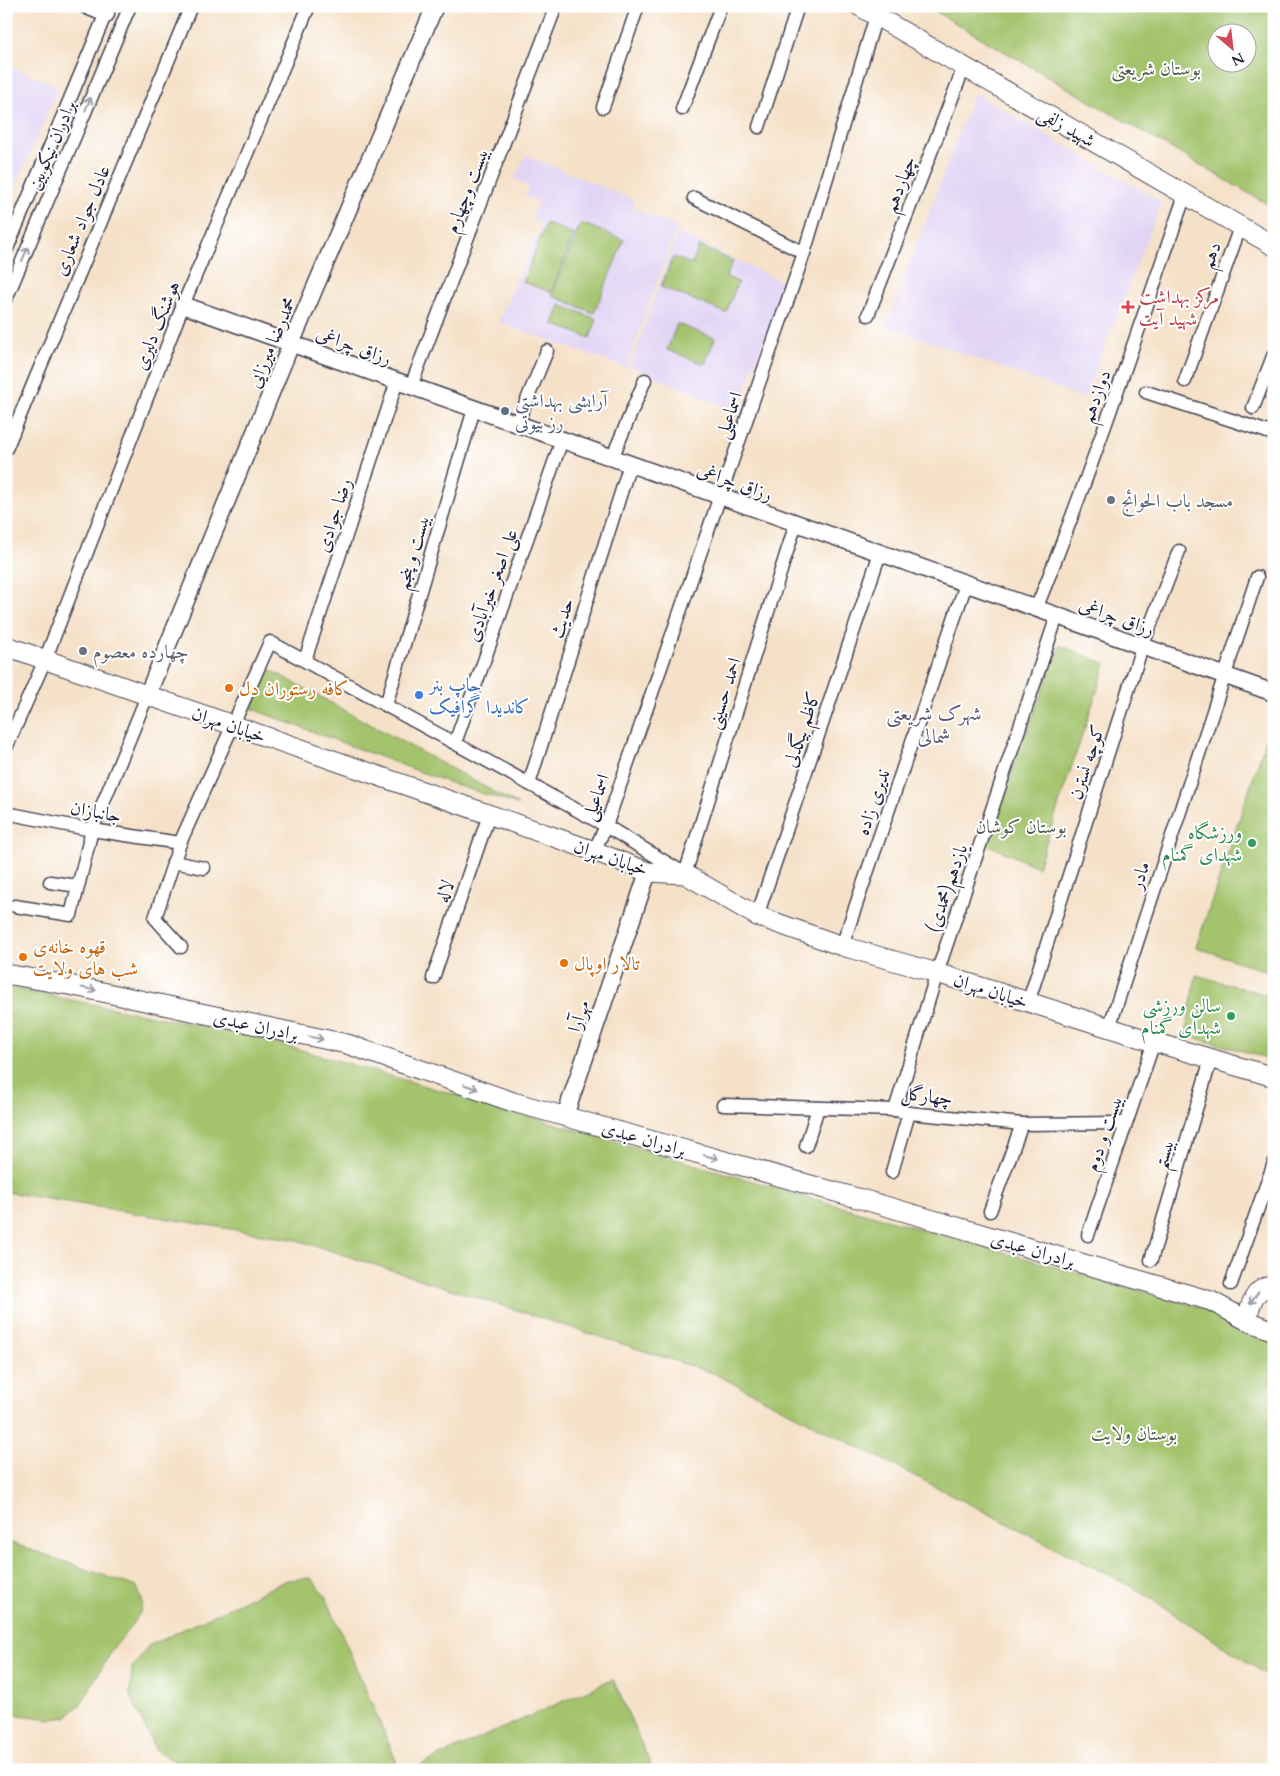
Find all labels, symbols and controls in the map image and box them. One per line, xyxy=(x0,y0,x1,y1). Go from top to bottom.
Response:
north arrow xyxy=(1208,22,1258,72)
text: N xyxy=(1228,48,1248,70)
park label: بوستان شریعتی xyxy=(1111,56,1201,82)
street label: برادران نیکوبین xyxy=(21,96,83,194)
one-way arrow xyxy=(84,97,94,112)
street label: شهید زلفی xyxy=(1033,100,1100,154)
street label: بیست وچهارم xyxy=(439,144,498,238)
street label: چهاردهم xyxy=(877,152,927,218)
street label: عادل جواد شعاری xyxy=(47,161,117,280)
street label: دهم xyxy=(1194,238,1232,274)
one-way arrow xyxy=(21,247,30,262)
street label: هوشنگ دلیری xyxy=(127,277,187,374)
place label: مرکز بهداشت شهید آیت xyxy=(1139,284,1219,332)
street label: محمدرضا میرزایی xyxy=(241,293,303,392)
marker: مرکز بهداشت شهید آیت xyxy=(1121,300,1135,314)
street label: رزاق چراغی xyxy=(312,320,395,372)
street label: دوازدهم xyxy=(1074,366,1122,428)
place label: آرایشی بهداشتی رز بیوتی xyxy=(515,388,609,436)
street label: اسماعیلی xyxy=(709,388,750,443)
marker: آرایشی بهداشتی رز بیوتی xyxy=(499,405,511,417)
street label: رزاق چراغی xyxy=(693,456,776,508)
street label: رضا جوادی xyxy=(310,475,358,556)
place label: مسجد باب الحوائج xyxy=(1121,488,1233,517)
marker: مسجد باب الحوائج xyxy=(1105,494,1117,506)
street label: بیست و پنجم xyxy=(390,512,441,594)
street label: علی اصغر خیرآبادی xyxy=(460,525,525,646)
street label: رزاق چراغی xyxy=(1075,591,1158,643)
street label: حدیث xyxy=(544,595,580,642)
place label: چهارده معصوم xyxy=(93,639,189,668)
marker: چهارده معصوم xyxy=(77,645,89,657)
street label: احمد حسینی xyxy=(700,654,748,732)
place label: چاپ بنر کاندیدا گرافیک xyxy=(427,672,530,720)
place label: کافه رستوران دل xyxy=(239,676,349,702)
marker: کافه رستوران دل xyxy=(223,682,235,694)
street label: کاظم بیگدلی xyxy=(777,688,832,772)
marker: چاپ بنر کاندیدا گرافیک xyxy=(413,689,425,701)
street label: خیابان مهران xyxy=(188,700,269,750)
district label: شهرک شریعتی شمالی xyxy=(886,700,982,750)
street label: کوچه نسترن xyxy=(1063,721,1111,803)
street label: ندیری زاده xyxy=(850,766,896,839)
street label: اسماعیلی xyxy=(576,770,617,825)
street label: جانبازان xyxy=(68,795,123,829)
park label: بوستان کوشان xyxy=(975,814,1067,840)
place label: ورزشگاه شهدای گمنام xyxy=(1162,820,1242,871)
street label: خیابان مهران xyxy=(570,833,651,883)
marker: ورزشگاه شهدای گمنام xyxy=(1246,837,1258,849)
street label: یازدهم(محمدی) xyxy=(920,839,979,938)
street label: مادر xyxy=(1123,858,1157,894)
street label: لاله xyxy=(429,876,461,906)
place label: قهوه خانه‌ی شب های ولایت xyxy=(33,934,138,982)
marker: قهوه خانه‌ی شب های ولایت xyxy=(17,951,29,963)
place label: تالار اوپال xyxy=(574,951,640,977)
marker: تالار اوپال xyxy=(558,957,570,969)
street label: خیابان مهران xyxy=(950,967,1031,1015)
one-way arrow xyxy=(80,985,96,994)
place label: سالن ورزشی شهدای گمنام xyxy=(1141,993,1221,1044)
street label: مهرآرا xyxy=(561,997,597,1036)
street label: برادران عبدی xyxy=(211,1004,301,1048)
marker: سالن ورزشی شهدای گمنام xyxy=(1225,1010,1237,1022)
one-way arrow xyxy=(308,1034,324,1043)
street label: چهارگل xyxy=(900,1080,954,1112)
one-way arrow xyxy=(462,1083,478,1092)
street label: بیست و دوم xyxy=(1079,1092,1132,1176)
street label: برادران عبدی xyxy=(599,1115,690,1164)
street label: بیستم xyxy=(1147,1136,1186,1174)
one-way arrow xyxy=(702,1152,718,1162)
street label: برادران عبدی xyxy=(988,1226,1079,1275)
one-way arrow xyxy=(1249,1292,1260,1305)
park label: بوستان ولایت xyxy=(1091,1421,1177,1447)

